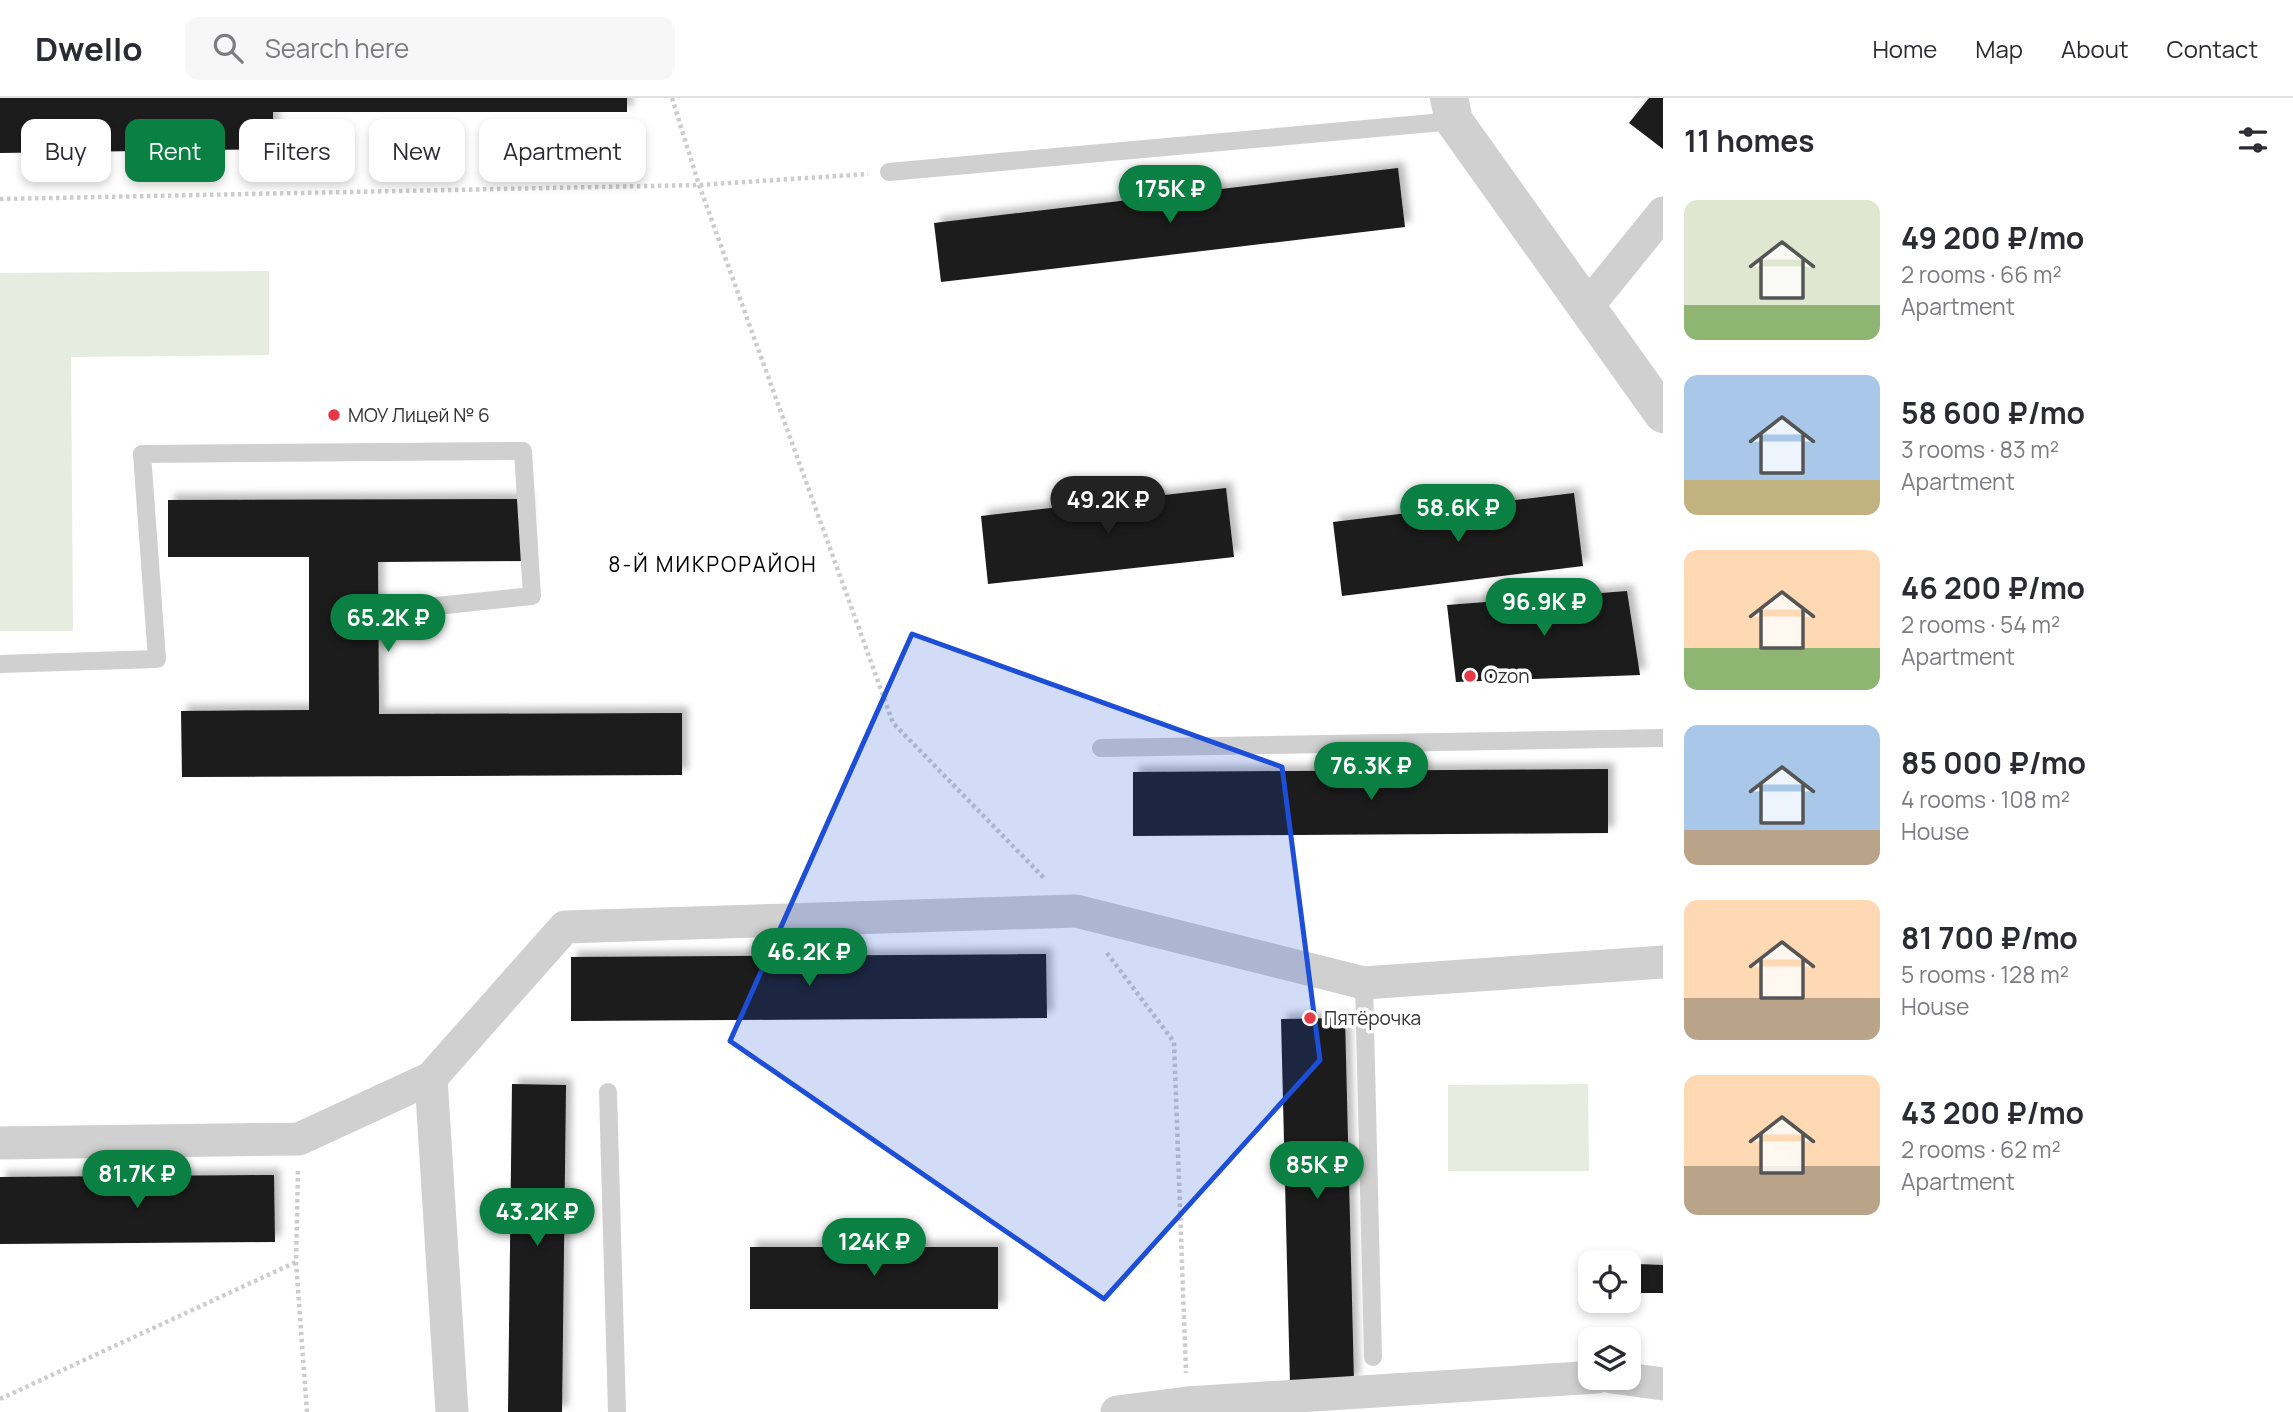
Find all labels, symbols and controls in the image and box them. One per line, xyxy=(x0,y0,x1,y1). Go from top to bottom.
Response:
search box xyxy=(185,17,675,80)
text: Dwello xyxy=(35,26,143,71)
icon: search xyxy=(209,29,247,67)
text: Search here xyxy=(265,30,409,66)
text: Home xyxy=(1872,32,1937,65)
text: Map xyxy=(1975,32,2023,65)
text: About xyxy=(2061,32,2129,65)
text: Contact xyxy=(2167,32,2258,65)
chip: Buy xyxy=(21,119,111,182)
chip: Rent xyxy=(125,119,225,182)
chip: Filters xyxy=(239,119,355,182)
chip: New xyxy=(369,119,465,182)
chip: Apartment xyxy=(479,119,646,182)
text: 11 homes xyxy=(1684,120,1815,161)
icon: filters xyxy=(2234,121,2272,159)
pin: 175K ₽ xyxy=(1113,166,1227,225)
text: 175K ₽ xyxy=(1135,172,1205,204)
text: 49 200 ₽/mo xyxy=(1901,217,2084,258)
icon: home xyxy=(1740,228,1824,312)
text: 2 rooms · 66 m² xyxy=(1901,258,2062,290)
text: Apartment xyxy=(1901,290,2015,322)
text: 58 600 ₽/mo xyxy=(1901,392,2085,433)
place label: МОУ Лицей № 6 xyxy=(348,402,490,428)
icon: home xyxy=(1740,403,1824,487)
marker: МОУ Лицей № 6 xyxy=(326,407,342,423)
text: 3 rooms · 83 m² xyxy=(1901,433,2059,465)
text: Apartment xyxy=(1901,465,2015,497)
pin: 49.2K ₽ xyxy=(1043,476,1173,536)
text: 49.2K ₽ xyxy=(1066,483,1150,515)
pin: 58.6K ₽ xyxy=(1393,484,1523,544)
text: 58.6K ₽ xyxy=(1416,491,1500,523)
district label: 8-Й МИКРОРАЙОН xyxy=(608,550,818,578)
text: 46 200 ₽/mo xyxy=(1901,567,2085,608)
pin: 96.9K ₽ xyxy=(1479,578,1609,638)
icon: home xyxy=(1740,578,1824,662)
text: 96.9K ₽ xyxy=(1502,585,1586,617)
pin: 65.2K ₽ xyxy=(323,594,453,654)
text: 65.2K ₽ xyxy=(346,601,430,633)
text: 2 rooms · 54 m² xyxy=(1901,608,2060,640)
text: Apartment xyxy=(1901,640,2015,672)
place label: Ozon xyxy=(1484,663,1530,689)
marker: Ozon xyxy=(1462,668,1478,684)
pin: 76.3K ₽ xyxy=(1306,742,1436,802)
text: 85 000 ₽/mo xyxy=(1901,742,2086,783)
text: 76.3K ₽ xyxy=(1330,749,1412,781)
icon: home xyxy=(1740,753,1824,837)
text: 4 rooms · 108 m² xyxy=(1901,783,2070,815)
text: House xyxy=(1901,815,1970,847)
text: 81 700 ₽/mo xyxy=(1901,917,2078,958)
pin: 46.2K ₽ xyxy=(744,928,874,988)
icon: home xyxy=(1740,928,1824,1012)
text: 46.2K ₽ xyxy=(767,935,851,967)
text: 5 rooms · 128 m² xyxy=(1901,958,2069,990)
text: House xyxy=(1901,990,1970,1022)
place label: Пятёрочка xyxy=(1324,1005,1421,1031)
marker: Пятёрочка xyxy=(1302,1010,1318,1026)
text: 43 200 ₽/mo xyxy=(1901,1092,2084,1133)
icon: home xyxy=(1740,1103,1824,1187)
text: 2 rooms · 62 m² xyxy=(1901,1133,2061,1165)
pin: 85K ₽ xyxy=(1268,1142,1366,1201)
text: 85K ₽ xyxy=(1286,1148,1348,1180)
pin: 81.7K ₽ xyxy=(72,1150,202,1210)
text: 81.7K ₽ xyxy=(98,1157,176,1189)
text: Apartment xyxy=(1901,1165,2015,1197)
pin: 43.2K ₽ xyxy=(472,1188,602,1248)
text: 43.2K ₽ xyxy=(496,1195,578,1227)
pin: 124K ₽ xyxy=(817,1218,931,1278)
text: 124K ₽ xyxy=(838,1225,910,1257)
map controls xyxy=(1578,1250,1641,1390)
button: locate xyxy=(1578,1250,1641,1313)
button: layers xyxy=(1578,1327,1641,1390)

